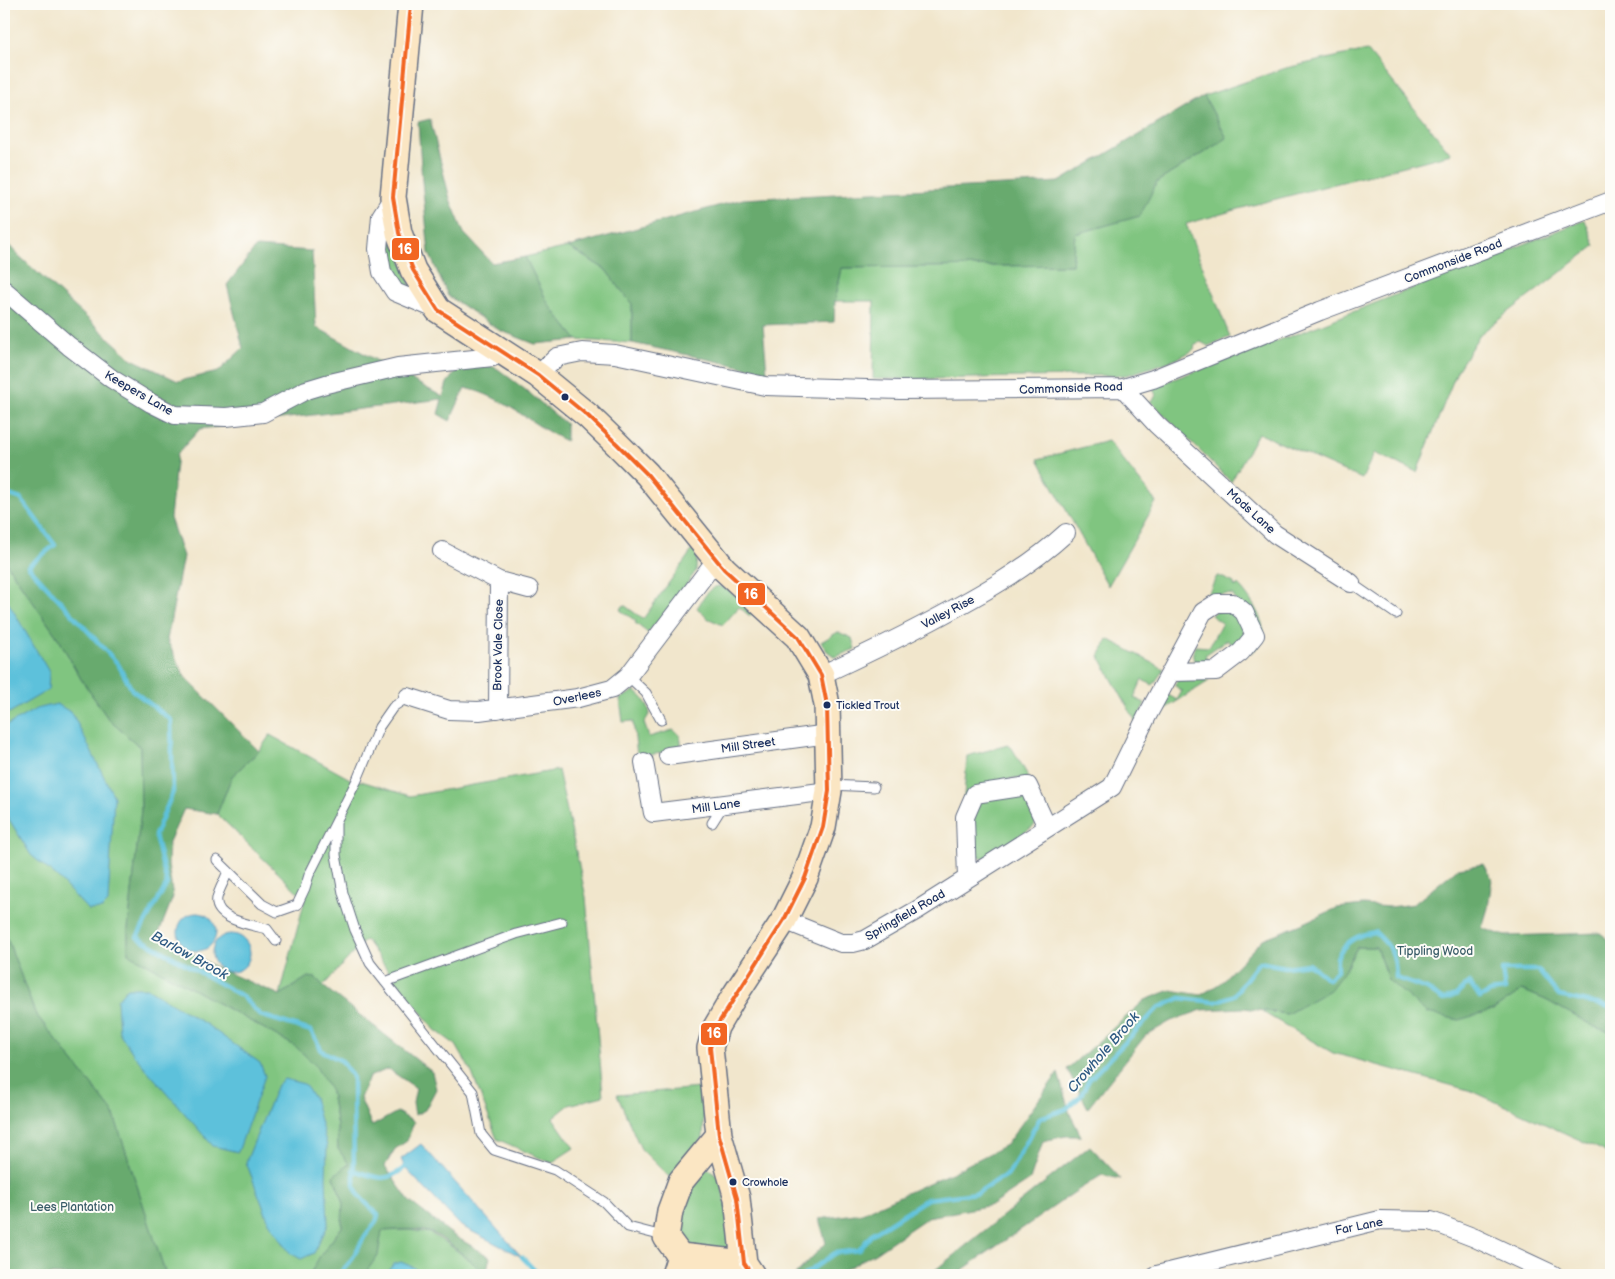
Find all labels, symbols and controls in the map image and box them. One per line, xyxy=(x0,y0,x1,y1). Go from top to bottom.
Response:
street label: Commonside Road xyxy=(1402,236,1504,287)
line badge: 16 xyxy=(391,237,420,261)
text: 16 xyxy=(398,241,412,258)
street label: Keepers Lane xyxy=(102,368,176,419)
street label: Commonside Road xyxy=(1019,379,1123,398)
unlabelled marker xyxy=(560,392,570,402)
street label: Mods Lane xyxy=(1223,486,1278,537)
line badge: 16 xyxy=(737,582,766,606)
text: 16 xyxy=(744,586,758,603)
street label: Valley Rise xyxy=(919,592,977,633)
street label: Brook Vale Close xyxy=(490,599,507,691)
street label: Overlees xyxy=(552,685,603,710)
place label: Tickled Trout xyxy=(836,699,900,712)
marker: Tickled Trout xyxy=(822,700,832,710)
street label: Mill Street xyxy=(720,734,776,757)
street label: Mill Lane xyxy=(691,796,741,817)
street label: Springfield Road xyxy=(863,886,948,944)
water label: Barlow Brook xyxy=(149,927,232,984)
park label: Tippling Wood xyxy=(1397,944,1473,959)
water label: Crowhole Brook xyxy=(1064,1008,1144,1096)
line badge: 16 xyxy=(700,1022,728,1046)
text: 16 xyxy=(707,1025,721,1042)
place label: Crowhole xyxy=(742,1176,789,1189)
marker: Crowhole xyxy=(728,1177,738,1187)
park label: Lees Plantation xyxy=(30,1200,114,1215)
street label: Far Lane xyxy=(1334,1215,1384,1238)

